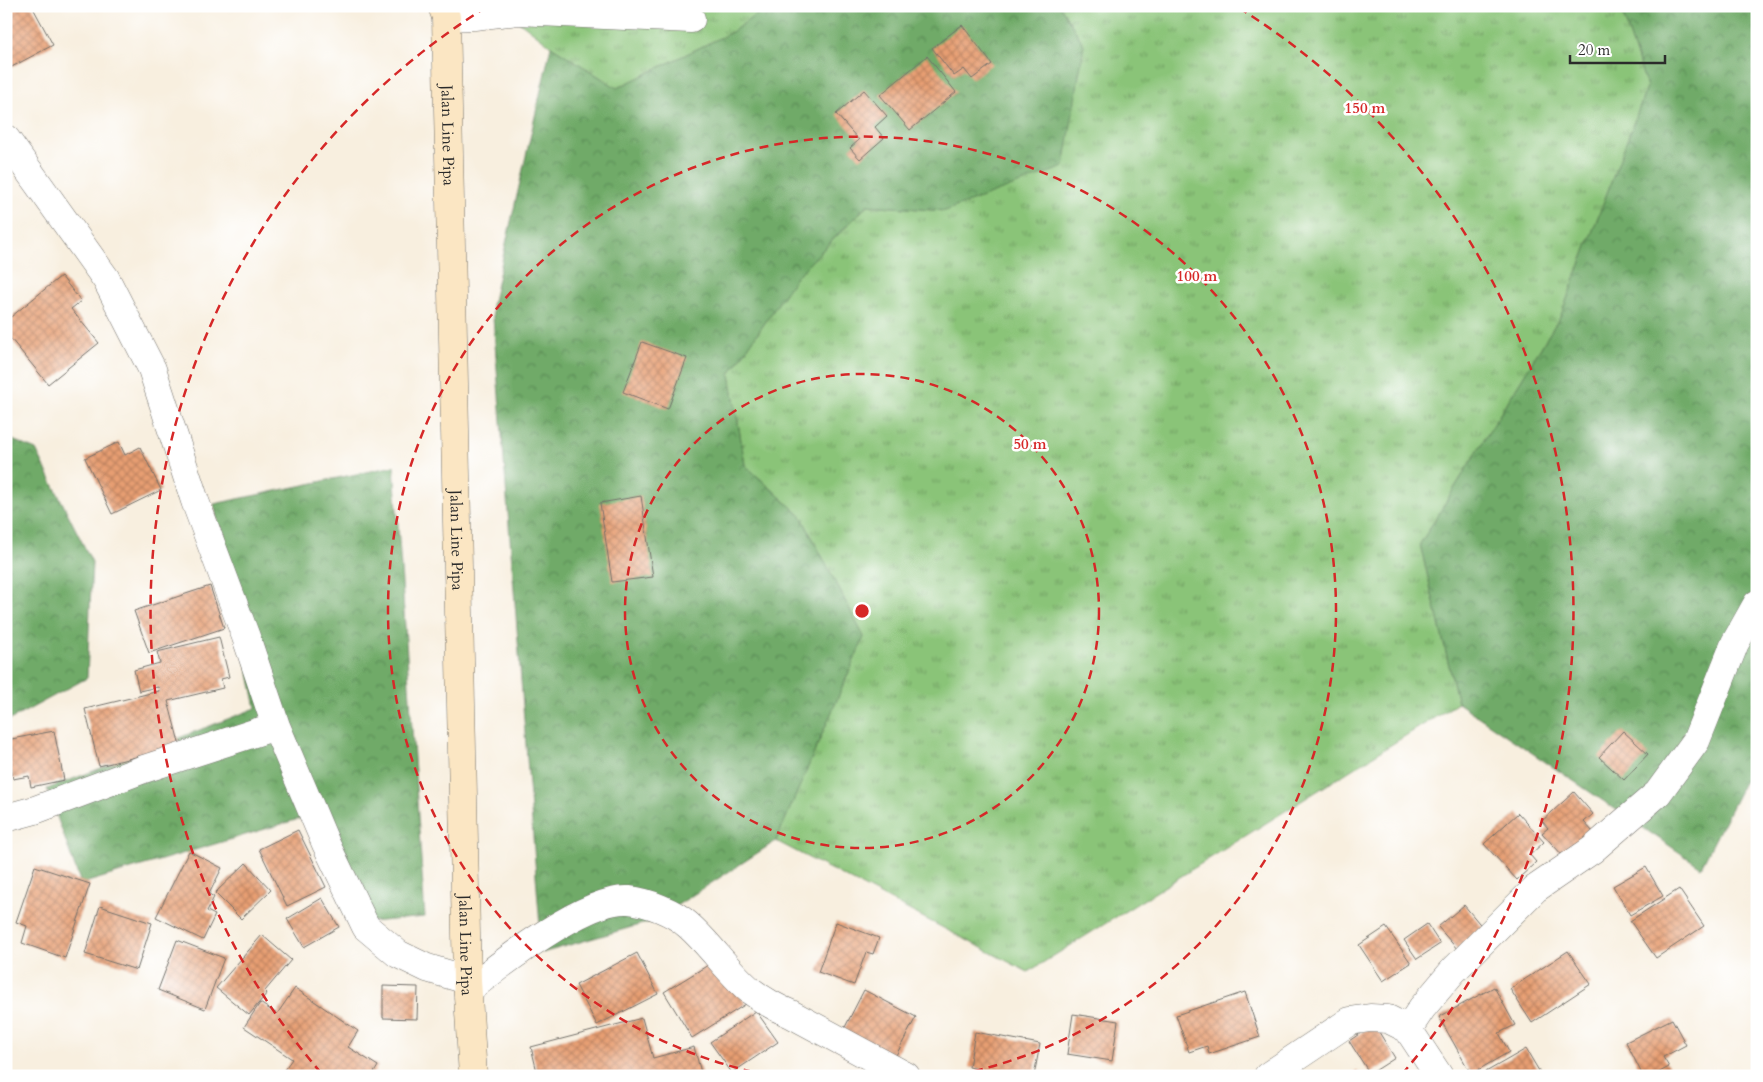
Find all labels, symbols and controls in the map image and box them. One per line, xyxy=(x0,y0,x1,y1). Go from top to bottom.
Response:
scale bar xyxy=(1570,32,1666,64)
text: 20 m xyxy=(1578,40,1610,60)
street label: Jalan Line Pipa xyxy=(435,83,460,186)
text: 150 m xyxy=(1345,98,1386,118)
text: 100 m xyxy=(1177,266,1218,286)
text: 50 m xyxy=(1013,434,1047,454)
street label: Jalan Line Pipa xyxy=(444,487,469,591)
centre of rings xyxy=(853,602,871,620)
street label: Jalan Line Pipa xyxy=(453,892,478,996)

